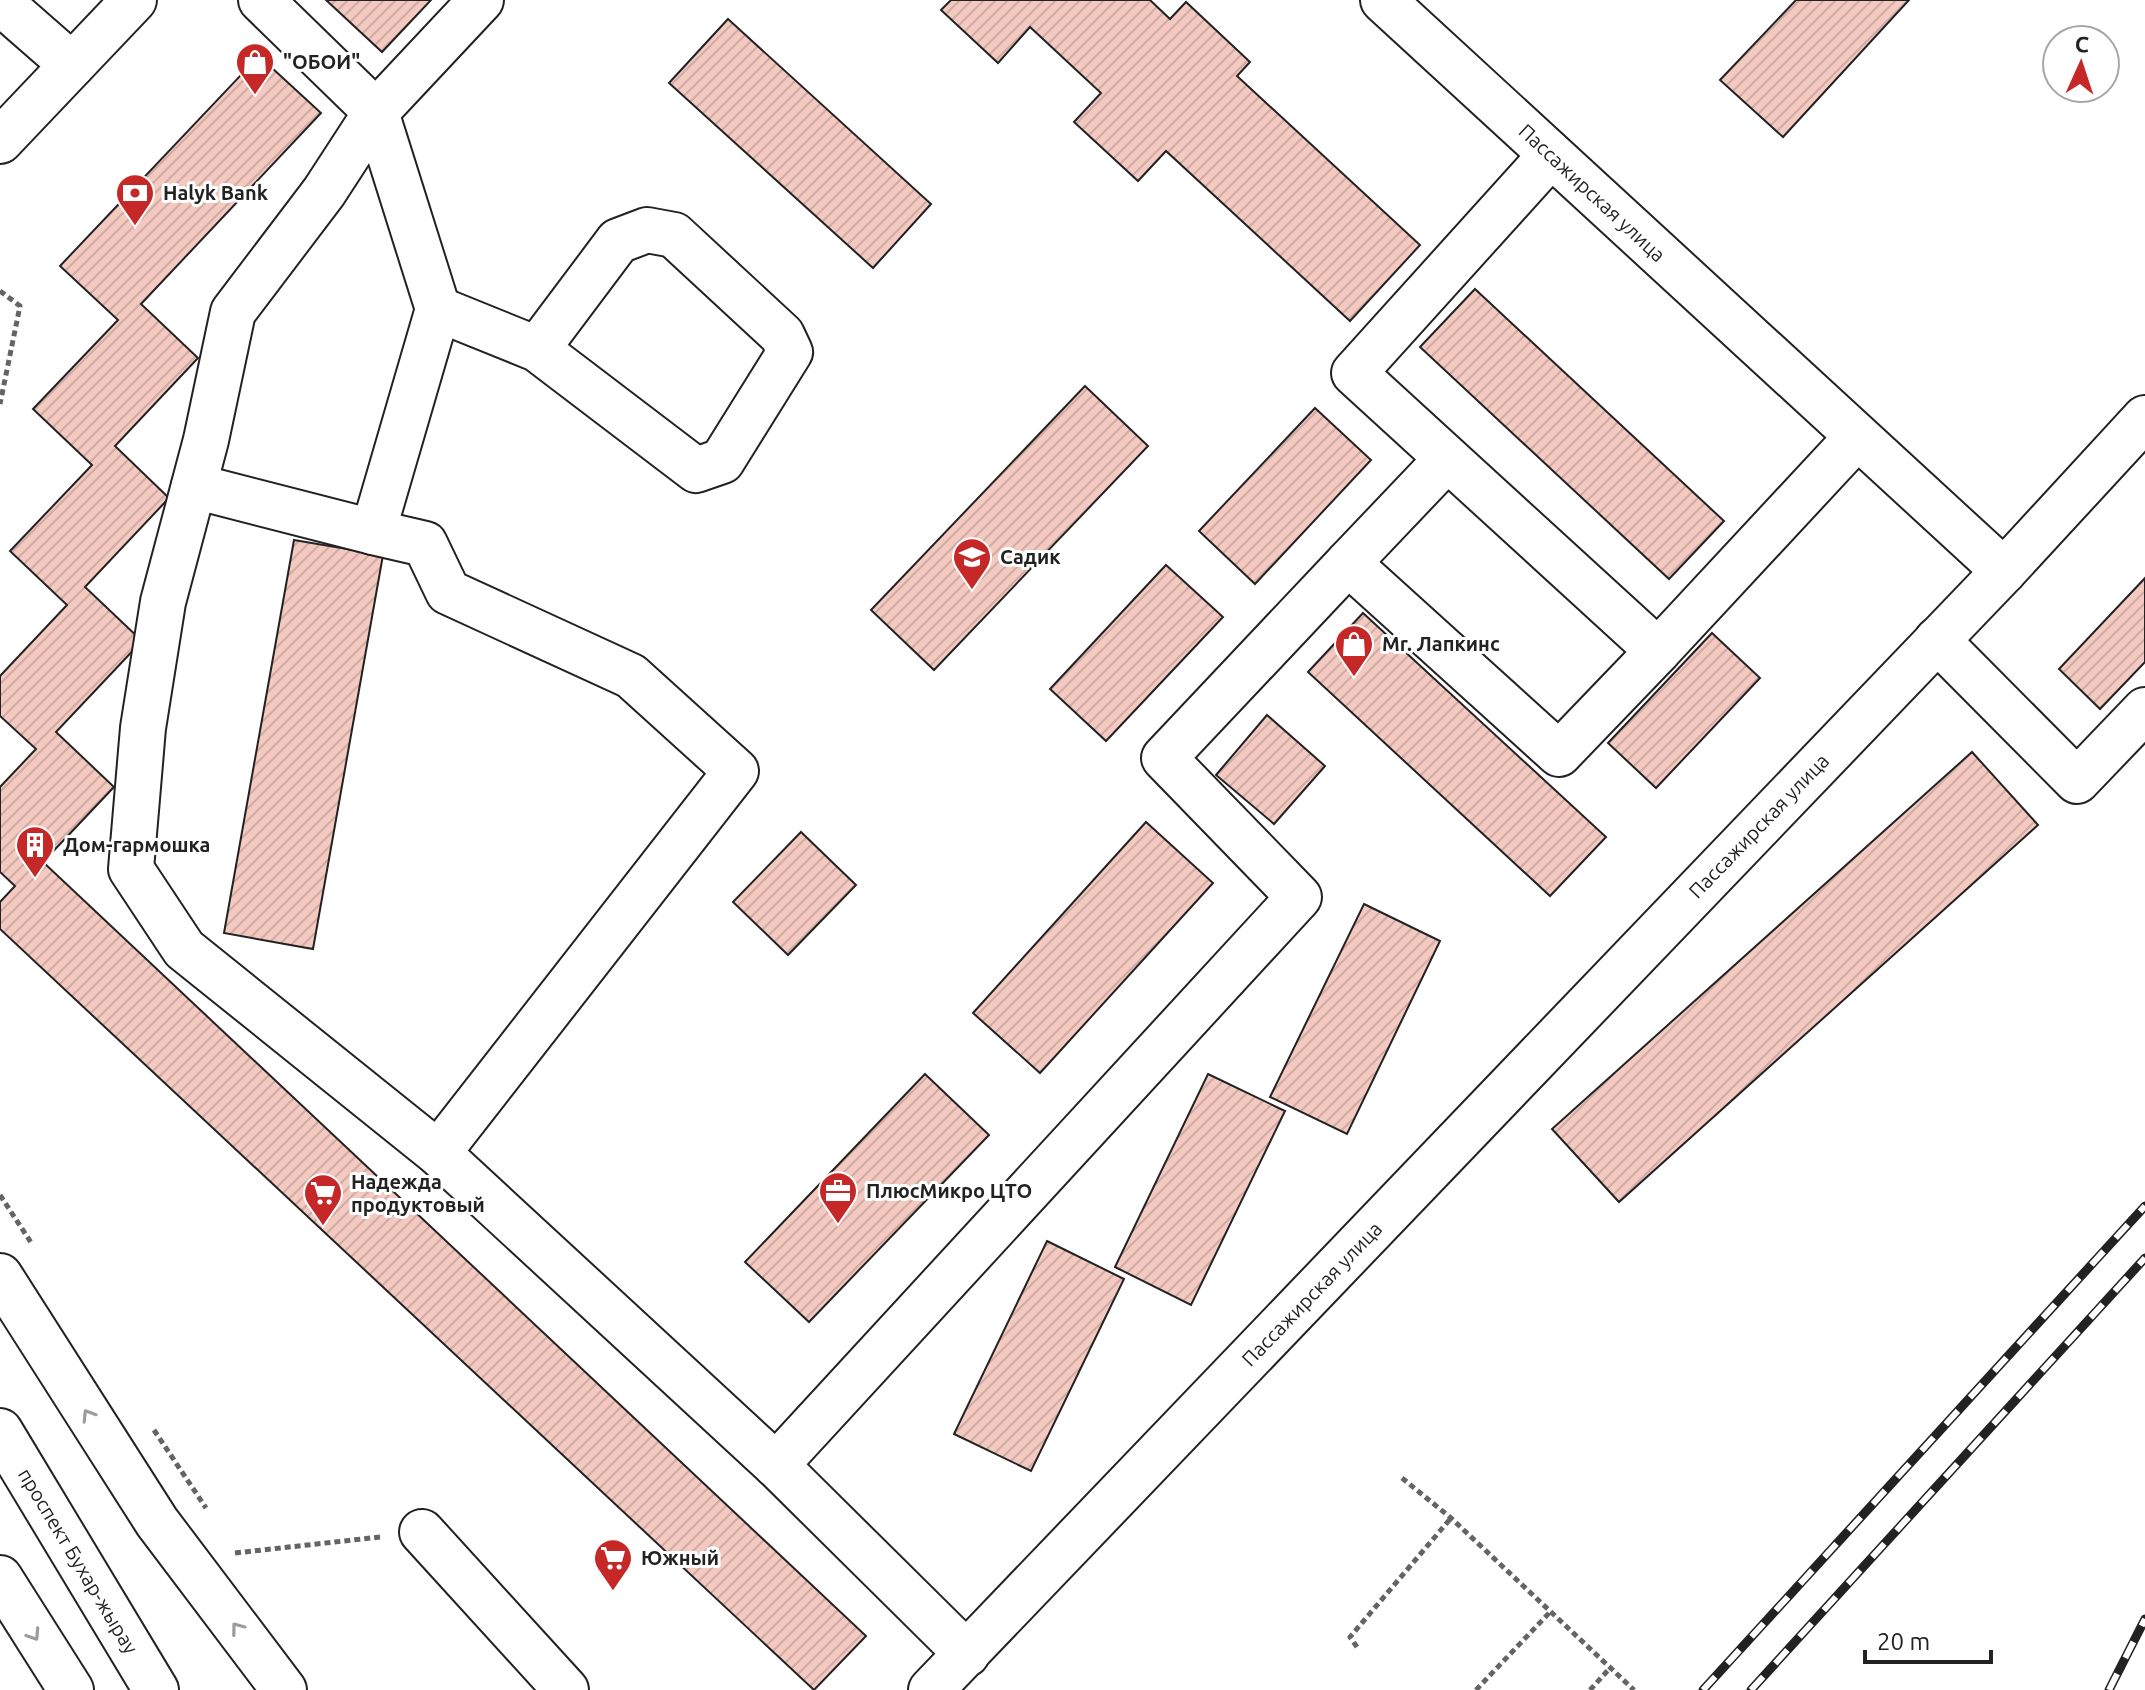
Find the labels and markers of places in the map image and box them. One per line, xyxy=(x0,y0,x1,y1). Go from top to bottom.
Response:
shop icon: "ОБОИ" xyxy=(234,41,276,96)
place label: "ОБОИ" xyxy=(283,50,360,73)
bank icon: Halyk Bank xyxy=(114,172,156,227)
place label: Halyk Bank xyxy=(163,181,268,204)
school or university icon: Садик xyxy=(951,536,993,591)
place label: Садик xyxy=(1000,545,1061,568)
shop icon: Mr. Лапкинс xyxy=(1333,623,1375,678)
place label: Mr. Лапкинс xyxy=(1382,632,1500,655)
building icon: Дом-гармошка xyxy=(14,824,56,879)
place label: Дом-гармошка xyxy=(63,833,210,856)
place label: Надежда продуктовый xyxy=(351,1170,485,1216)
office icon: ПлюсМикро ЦТО xyxy=(817,1170,859,1225)
supermarket icon: Надежда продуктовый xyxy=(302,1172,344,1227)
place label: ПлюсМикро ЦТО xyxy=(866,1179,1032,1202)
supermarket icon: Южный xyxy=(592,1537,634,1592)
place label: Южный xyxy=(641,1546,719,1569)

